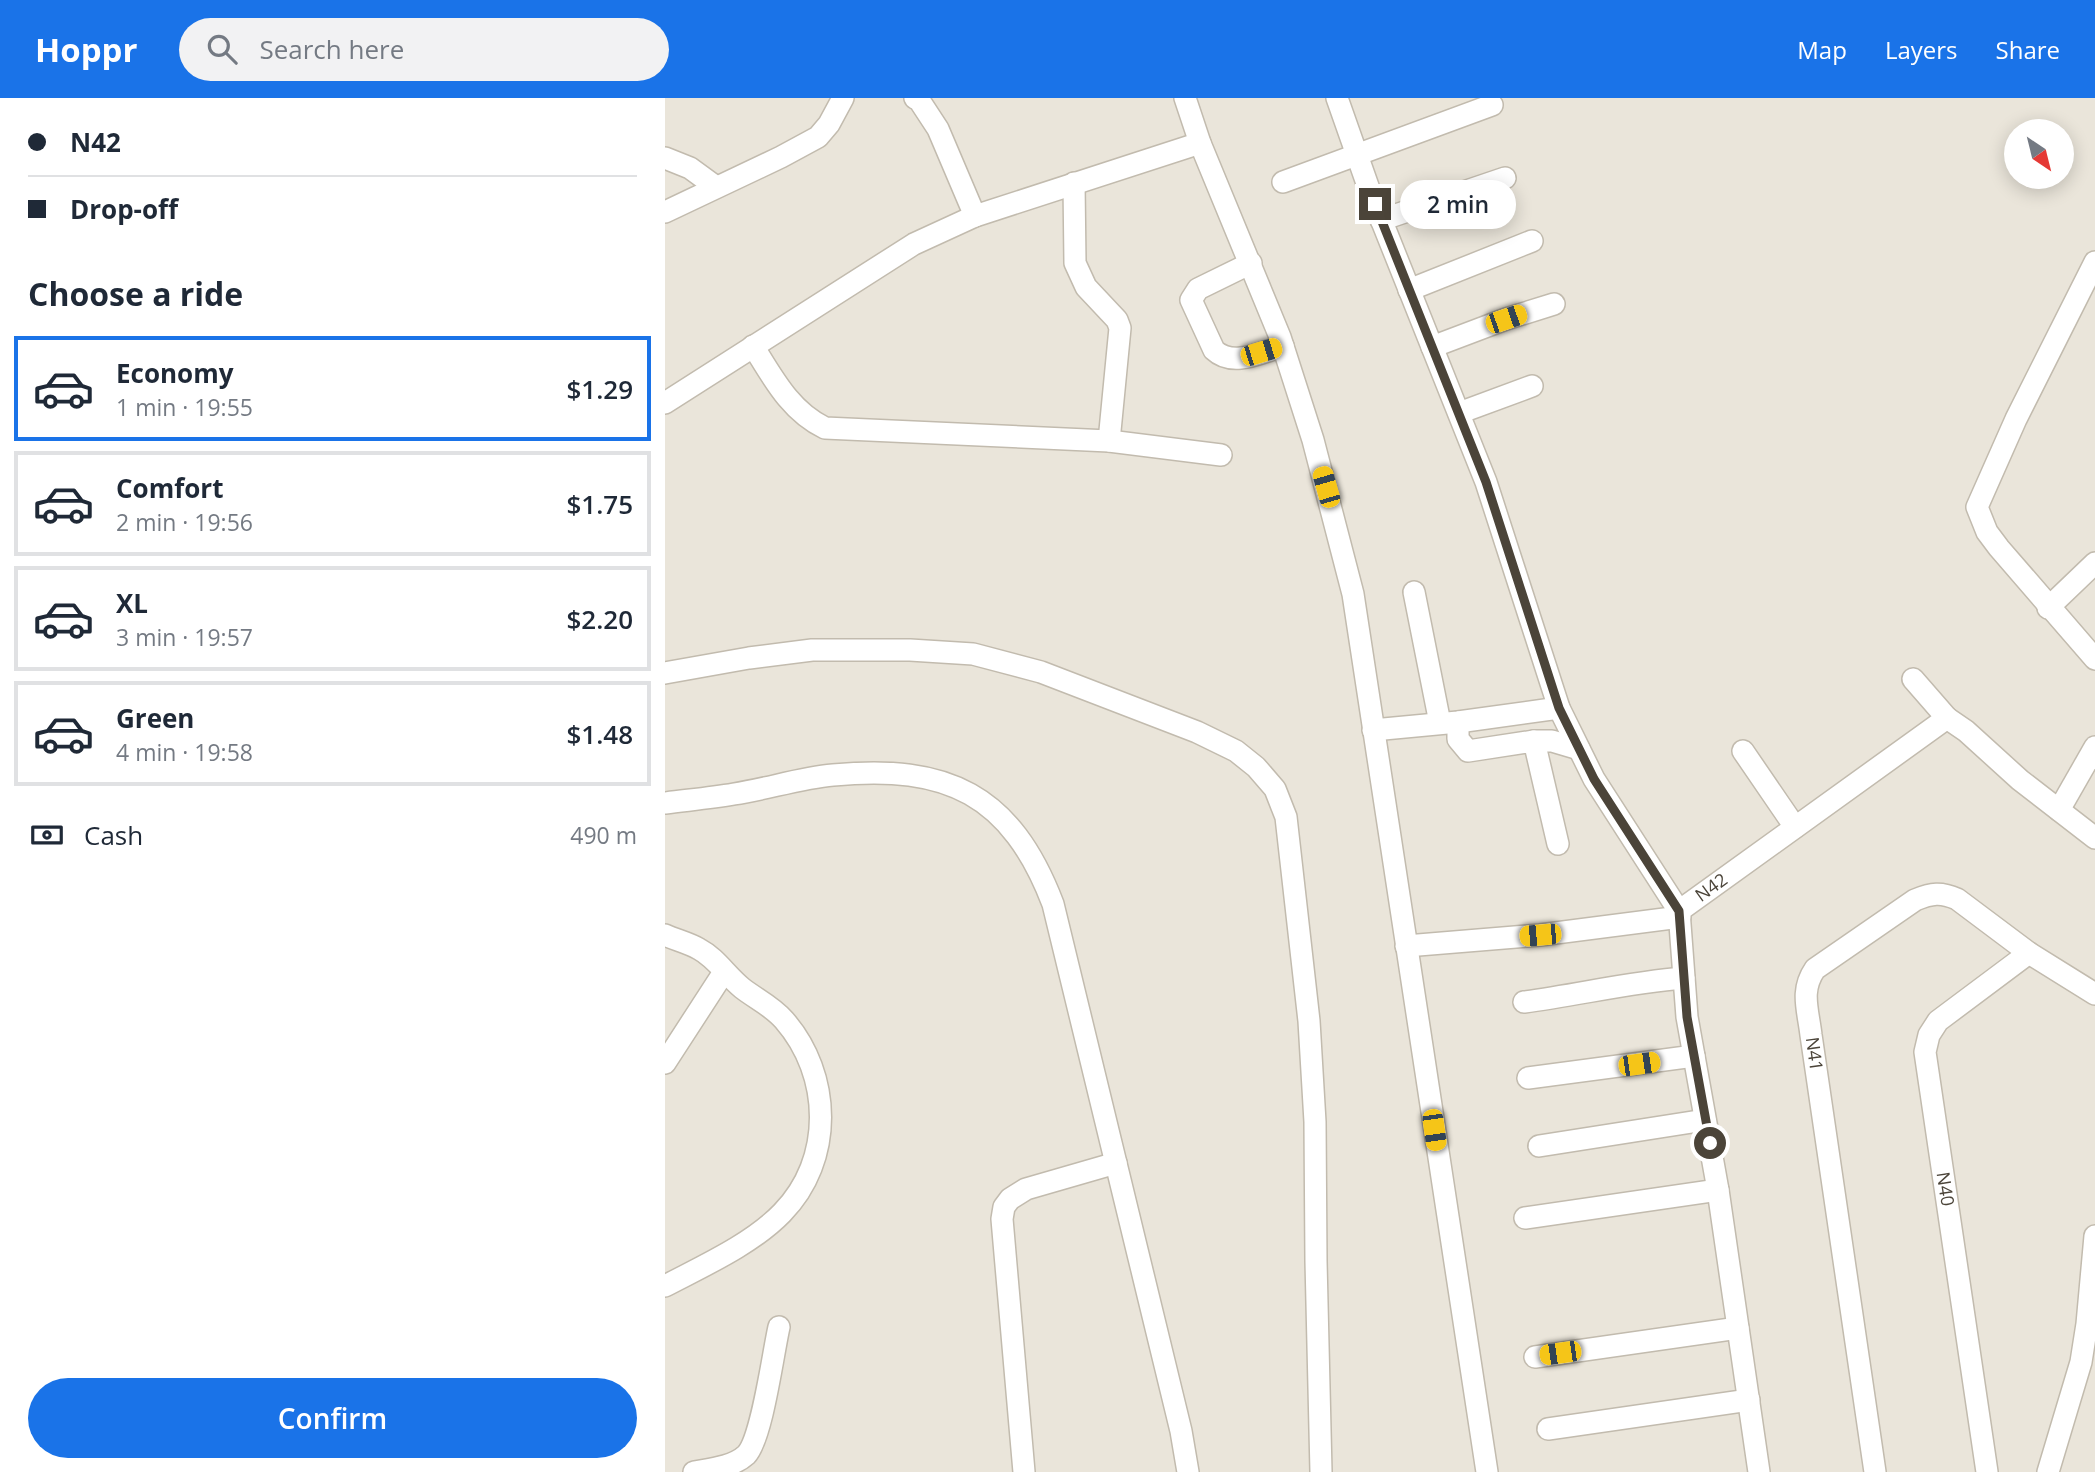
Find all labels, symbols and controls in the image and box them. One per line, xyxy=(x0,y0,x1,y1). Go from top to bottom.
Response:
search box xyxy=(179,18,669,81)
text: Hoppr xyxy=(35,27,137,72)
icon: search xyxy=(203,30,241,68)
text: Search here xyxy=(259,31,404,67)
text: Map xyxy=(1797,33,1847,66)
text: Layers xyxy=(1885,33,1958,66)
text: Share xyxy=(1996,33,2060,66)
north arrow xyxy=(2004,119,2074,189)
map controls xyxy=(2004,119,2074,189)
text: N42 xyxy=(70,124,121,160)
callout: 2 min xyxy=(1399,180,1515,228)
route end xyxy=(1359,188,1391,220)
text: 2 min xyxy=(1427,188,1489,220)
text: Drop-off xyxy=(70,191,178,227)
text: Choose a ride xyxy=(28,272,243,315)
car xyxy=(1483,302,1530,336)
car xyxy=(1238,336,1285,368)
text: Economy xyxy=(116,355,234,391)
icon: car xyxy=(32,357,95,420)
text: $1.29 xyxy=(566,371,633,407)
text: 1 min · 19:55 xyxy=(116,391,253,423)
car xyxy=(1311,464,1342,510)
text: Comfort xyxy=(116,470,223,506)
icon: car xyxy=(32,472,95,535)
text: $1.75 xyxy=(566,486,633,522)
text: 2 min · 19:56 xyxy=(116,506,253,538)
text: XL xyxy=(116,585,148,621)
icon: car xyxy=(32,587,95,650)
text: $2.20 xyxy=(566,601,633,637)
text: 3 min · 19:57 xyxy=(116,621,253,653)
text: Green xyxy=(116,700,194,736)
icon: car xyxy=(32,702,95,765)
text: $1.48 xyxy=(566,716,633,752)
text: 4 min · 19:58 xyxy=(116,736,253,768)
icon: cash xyxy=(28,816,66,854)
text: Cash xyxy=(84,817,143,853)
text: 490 m xyxy=(570,819,637,851)
street label: N42 xyxy=(1690,867,1732,907)
car xyxy=(1519,923,1562,947)
street label: N41 xyxy=(1801,1035,1829,1072)
car xyxy=(1617,1051,1662,1077)
car xyxy=(1421,1108,1448,1152)
route start xyxy=(1694,1127,1726,1159)
street label: N40 xyxy=(1931,1170,1961,1208)
car xyxy=(1538,1340,1583,1366)
button: Confirm xyxy=(28,1378,637,1458)

